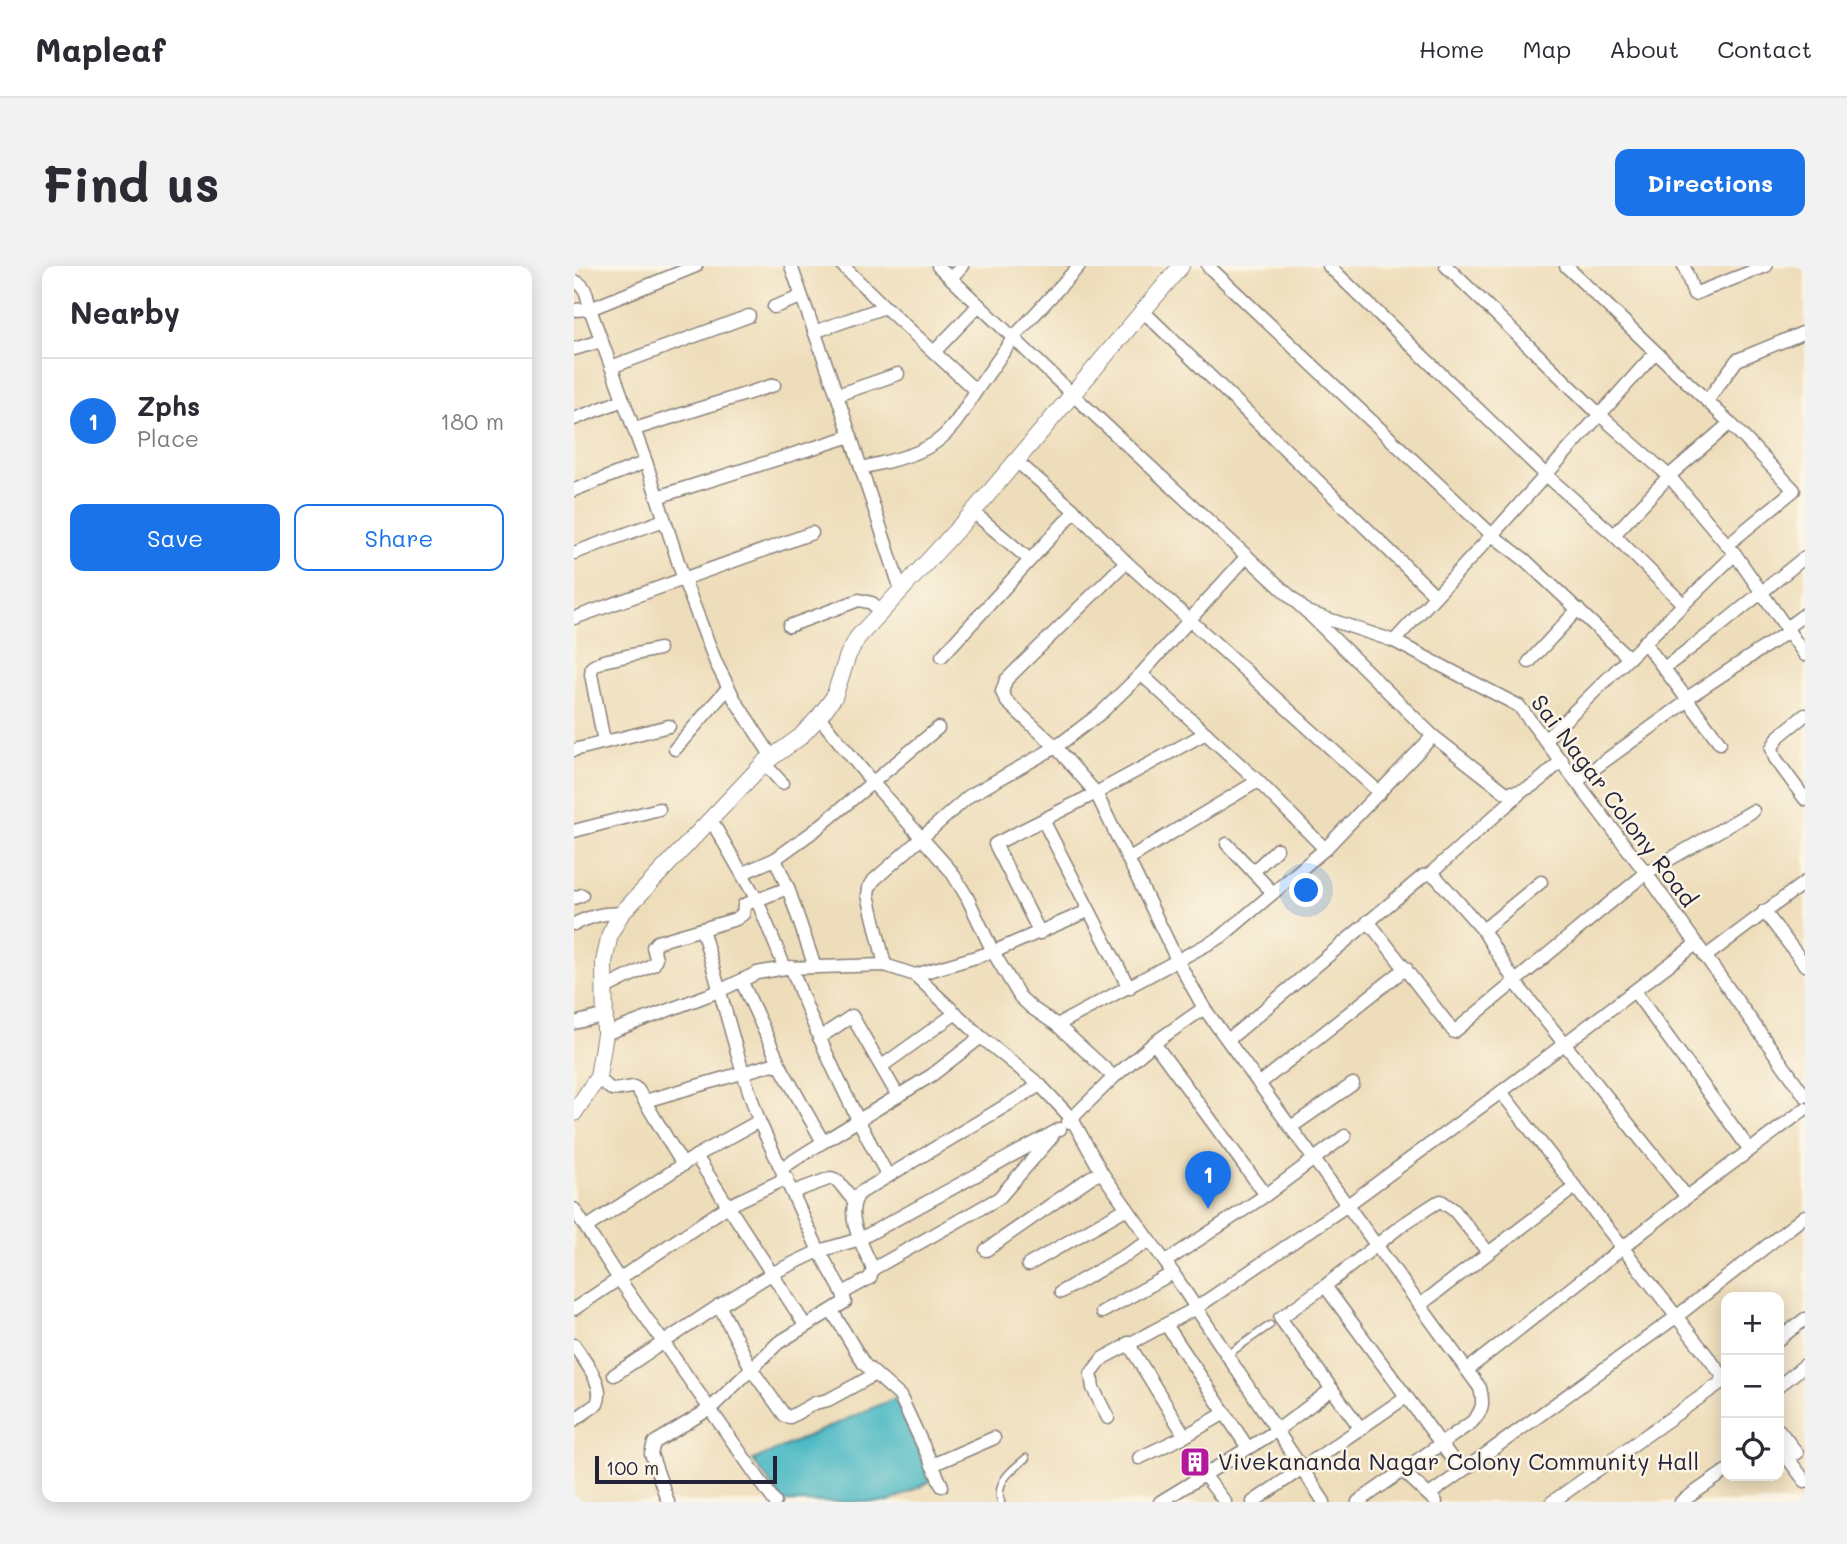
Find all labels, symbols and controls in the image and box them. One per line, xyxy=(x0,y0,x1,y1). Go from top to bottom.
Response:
text: Mapleaf xyxy=(35,27,166,70)
text: Home xyxy=(1419,33,1484,64)
text: Map xyxy=(1522,33,1571,64)
text: About xyxy=(1609,33,1679,64)
text: Contact xyxy=(1717,33,1812,64)
button: Directions xyxy=(1615,149,1805,216)
text: Find us xyxy=(42,151,220,214)
text: Nearby xyxy=(70,292,180,332)
text: Zphs xyxy=(137,389,200,423)
text: 1 xyxy=(88,406,98,436)
text: 180 m xyxy=(440,406,504,436)
text: Place xyxy=(137,423,199,453)
button: Save xyxy=(70,504,280,571)
button: Share xyxy=(294,504,504,571)
street label: Sai Nagar Colony Road xyxy=(1525,688,1705,913)
your location xyxy=(1289,873,1323,907)
pin: 1 xyxy=(1185,1151,1231,1209)
map controls xyxy=(1721,1292,1784,1481)
button: + xyxy=(1721,1292,1784,1355)
button: − xyxy=(1721,1355,1784,1418)
button: locate xyxy=(1721,1418,1784,1481)
building icon: Vivekananda Nagar Colony Community Hall xyxy=(1178,1445,1212,1479)
place label: Vivekananda Nagar Colony Community Hall xyxy=(1218,1446,1699,1476)
scale bar xyxy=(595,1453,777,1485)
text: 100 m xyxy=(606,1455,659,1480)

